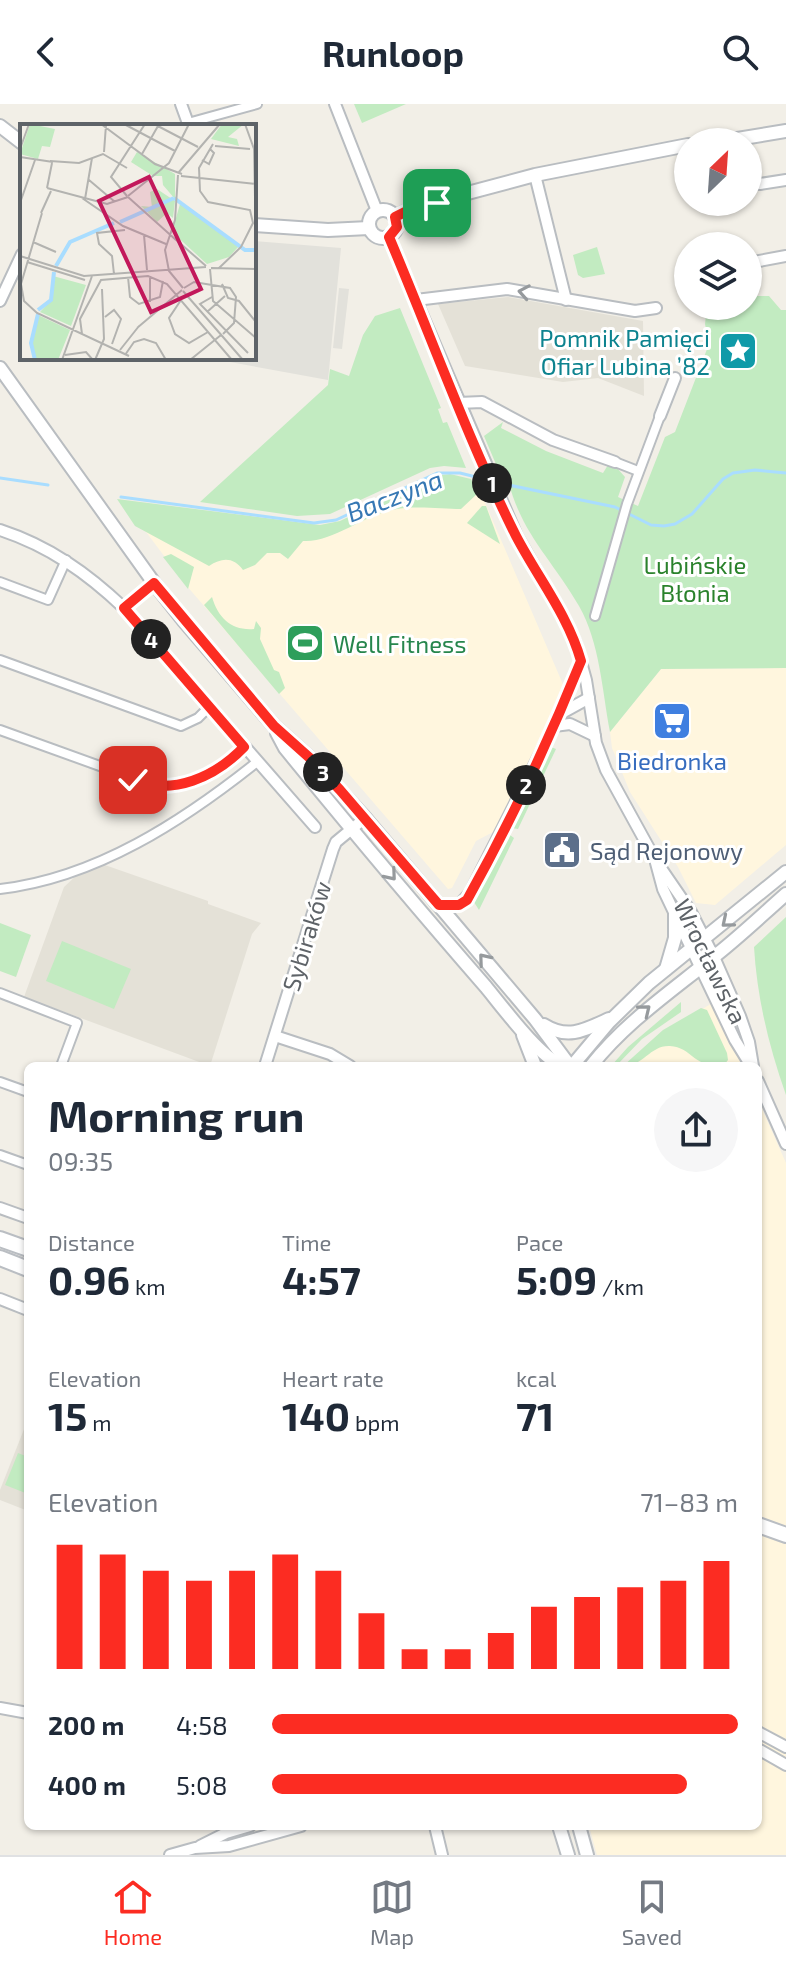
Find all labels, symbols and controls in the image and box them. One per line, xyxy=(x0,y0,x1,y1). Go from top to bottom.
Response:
icon: back xyxy=(24,30,68,74)
icon: search xyxy=(718,30,762,74)
text: Runloop xyxy=(322,31,464,74)
inset map xyxy=(20,124,256,360)
north arrow xyxy=(674,128,762,216)
map controls xyxy=(674,128,762,320)
pin xyxy=(403,169,471,237)
icon: arrive xyxy=(415,181,459,225)
button: layers xyxy=(674,232,762,320)
one-way arrow xyxy=(517,285,531,302)
place label: Pomnik Pamięci Ofiar Lubina ’82 xyxy=(539,323,710,380)
place icon: Pomnik Pamięci Ofiar Lubina ’82 xyxy=(717,330,759,372)
water label: Baczyna xyxy=(341,463,447,528)
pin: 1 xyxy=(472,463,512,503)
text: 1 xyxy=(487,470,497,496)
park label: Lubińskie Błonia xyxy=(644,550,746,607)
pin: 4 xyxy=(131,619,171,659)
sports icon: Well Fitness xyxy=(284,622,326,664)
text: 4 xyxy=(144,626,158,652)
place label: Well Fitness xyxy=(333,629,466,658)
supermarket icon: Biedronka xyxy=(651,700,693,742)
pin xyxy=(99,746,167,814)
place label: Biedronka xyxy=(617,746,727,775)
pin: 3 xyxy=(303,752,343,792)
icon: check xyxy=(111,758,155,802)
text: 3 xyxy=(317,759,329,785)
pin: 2 xyxy=(506,765,546,805)
text: 2 xyxy=(520,772,532,798)
public building icon: Sąd Rejonowy xyxy=(541,829,583,871)
place label: Sąd Rejonowy xyxy=(590,836,743,865)
one-way arrow xyxy=(381,865,396,880)
street label: Sybiraków xyxy=(276,877,337,995)
street label: Wrocławska xyxy=(668,894,754,1028)
one-way arrow xyxy=(722,912,736,927)
one-way arrow xyxy=(479,954,494,969)
one-way arrow xyxy=(636,1005,651,1020)
text: Morning run xyxy=(48,1088,304,1141)
button: share xyxy=(654,1088,738,1172)
text: 09:35 xyxy=(48,1145,113,1176)
text: Distance xyxy=(48,1229,135,1255)
text: Time xyxy=(282,1229,331,1255)
text: Pace xyxy=(516,1229,563,1255)
text: 0.96 xyxy=(48,1255,130,1303)
text: 4:57 xyxy=(282,1255,361,1303)
text: 5:09 xyxy=(516,1255,597,1303)
text: km xyxy=(130,1273,166,1299)
text: /km xyxy=(597,1273,644,1299)
text: Elevation xyxy=(48,1365,141,1391)
text: Heart rate xyxy=(282,1365,384,1391)
text: kcal xyxy=(516,1365,556,1391)
text: 15 xyxy=(48,1391,87,1439)
text: 140 xyxy=(282,1391,350,1439)
text: 71 xyxy=(516,1391,554,1439)
text: m xyxy=(87,1409,112,1435)
text: bpm xyxy=(350,1409,399,1435)
text: Elevation xyxy=(48,1486,158,1517)
text: 71–83 m xyxy=(640,1486,738,1517)
text: 200 m xyxy=(48,1709,124,1740)
text: 4:58 xyxy=(176,1709,228,1740)
text: 400 m xyxy=(48,1769,126,1800)
text: 5:08 xyxy=(176,1769,228,1800)
tab: Home xyxy=(104,1875,162,1949)
tab: Map xyxy=(370,1875,414,1949)
tab: Saved xyxy=(622,1875,682,1949)

